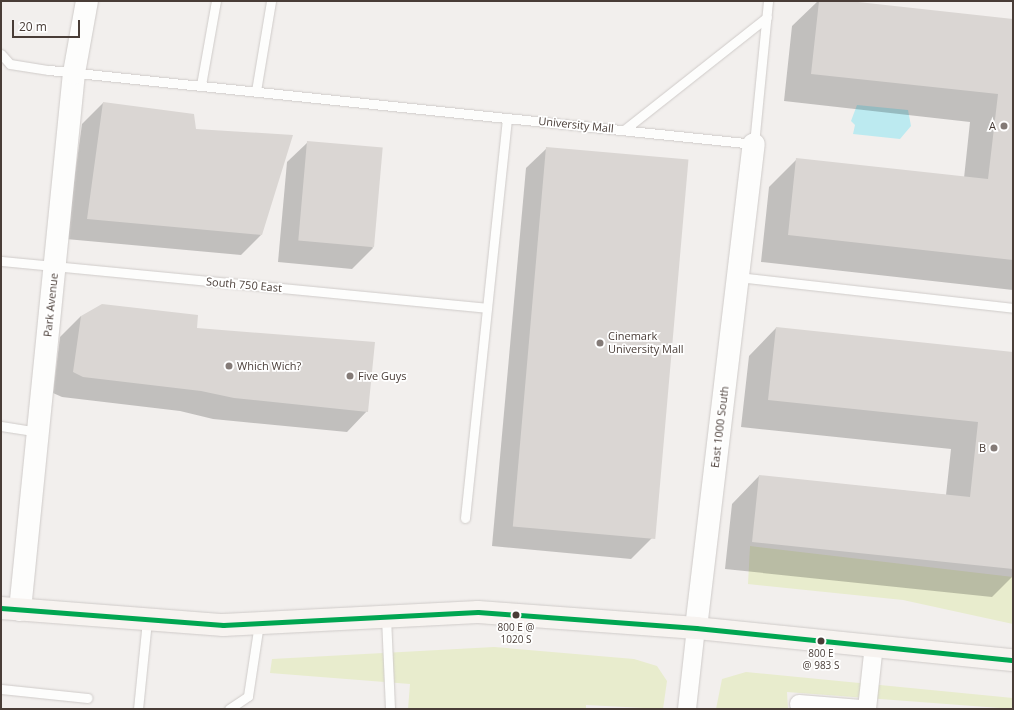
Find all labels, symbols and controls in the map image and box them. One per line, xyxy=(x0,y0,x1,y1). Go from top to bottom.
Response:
scale bar xyxy=(14,12,82,38)
text: 20 m xyxy=(19,18,47,35)
street label: University Mall xyxy=(538,114,614,136)
place label: A xyxy=(989,119,996,133)
marker: A xyxy=(999,121,1009,131)
street label: Park Avenue xyxy=(41,272,61,338)
street label: South 750 East xyxy=(206,275,282,295)
place label: Cinemark University Mall xyxy=(608,330,684,356)
marker: Cinemark University Mall xyxy=(595,338,605,348)
place label: Which Wich? xyxy=(237,359,301,373)
marker: Which Wich? xyxy=(224,361,234,371)
place label: Five Guys xyxy=(358,369,406,383)
marker: Five Guys xyxy=(345,371,355,381)
street label: East 1000 South xyxy=(708,385,732,469)
place label: B xyxy=(979,441,986,455)
marker: B xyxy=(989,443,999,453)
marker: 800 E @ 1020 S xyxy=(511,610,521,620)
place label: 800 E @ 1020 S xyxy=(498,621,534,644)
marker: 800 E @ 983 S xyxy=(816,636,826,646)
place label: 800 E @ 983 S xyxy=(803,647,839,670)

